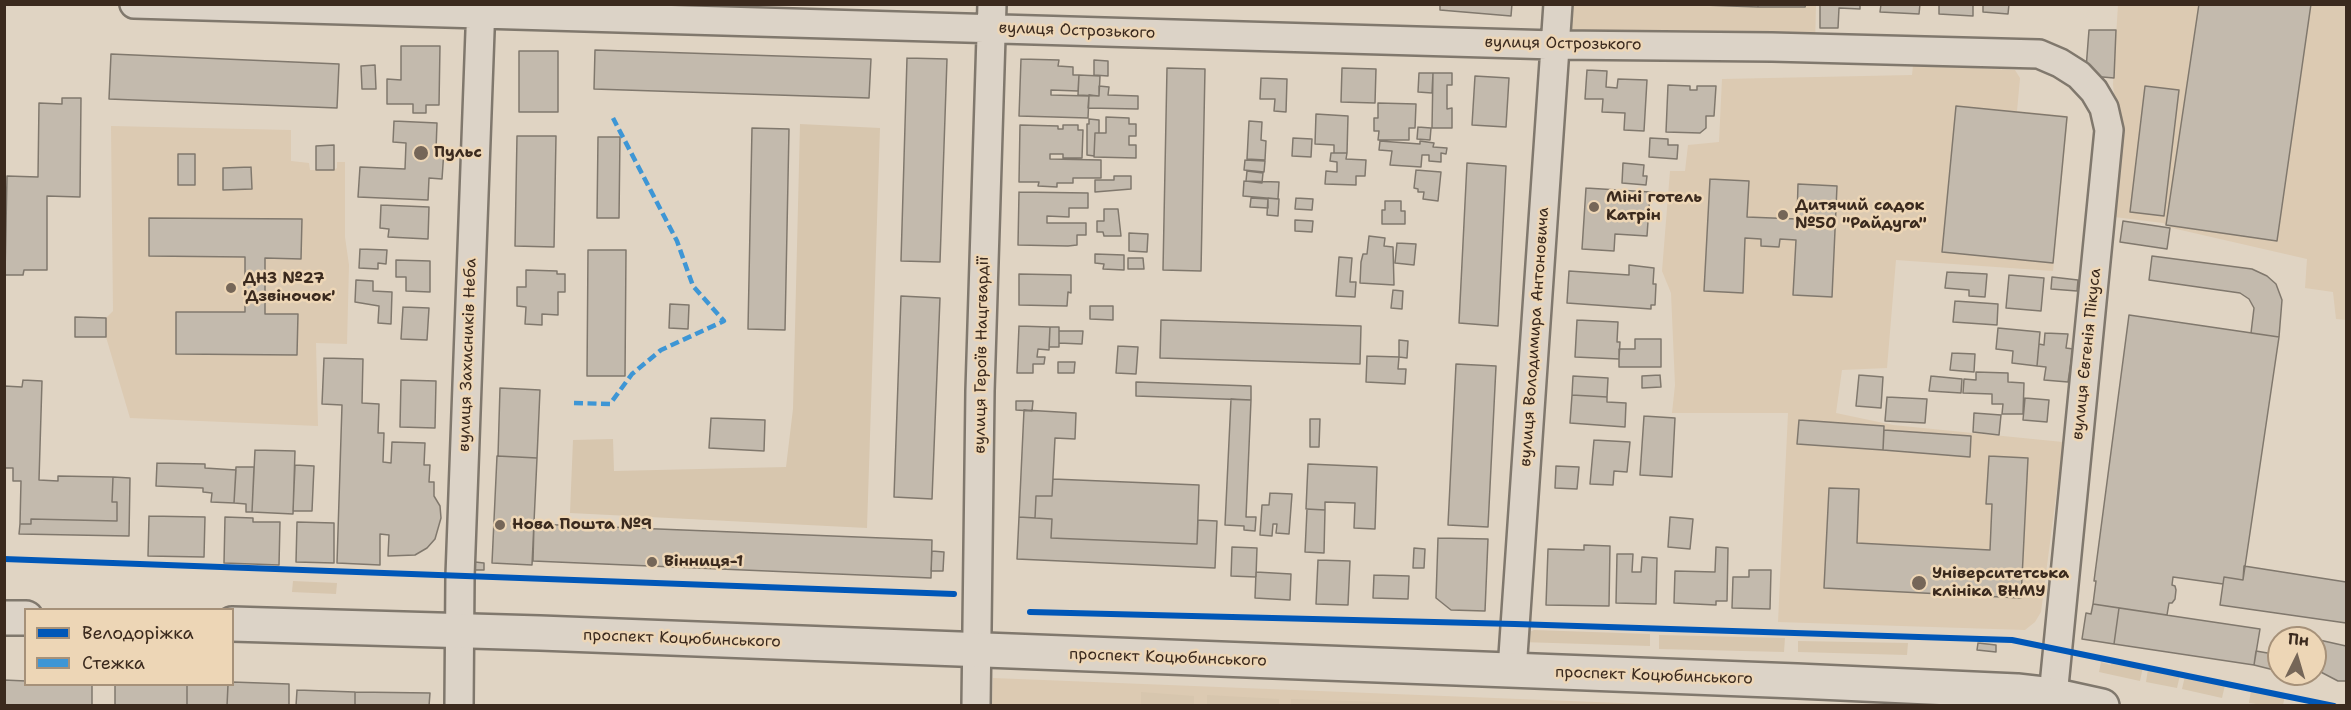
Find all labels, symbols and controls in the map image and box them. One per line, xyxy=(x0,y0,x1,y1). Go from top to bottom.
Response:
street label: вулиця Острозького xyxy=(998,19,1156,43)
street label: вулиця Острозького xyxy=(1484,33,1642,55)
place label: Пульс xyxy=(434,143,482,163)
marker: Пульс xyxy=(412,144,430,162)
place label: Міні готель Катрін xyxy=(1606,188,1702,226)
place label: Дитячий садок №50 "Райдуга" xyxy=(1795,196,1927,234)
marker: Міні готель Катрін xyxy=(1587,200,1601,214)
street label: вулиця Володимира Антоновича xyxy=(1516,207,1554,467)
marker: Дитячий садок №50 "Райдуга" xyxy=(1776,208,1790,222)
street label: вулиця Героїв Нацгвардії xyxy=(971,256,993,454)
street label: вулиця Захисників Неба xyxy=(455,258,481,452)
street label: вулиця Євгенія Пікуса xyxy=(2068,267,2106,441)
place label: ДНЗ №27 'Дзвіночок' xyxy=(243,269,335,307)
marker: ДНЗ №27 'Дзвіночок' xyxy=(224,281,238,295)
place label: Нова Пошта №9 xyxy=(512,515,652,535)
marker: Нова Пошта №9 xyxy=(493,518,507,532)
place label: Вінниця-1 xyxy=(664,552,743,572)
marker: Вінниця-1 xyxy=(645,555,659,569)
place label: Університетська клініка ВНМУ xyxy=(1932,564,2069,602)
marker: Університетська клініка ВНМУ xyxy=(1910,574,1928,592)
legend xyxy=(24,608,234,686)
text: Велодоріжка xyxy=(82,621,194,645)
street label: проспект Коцюбинського xyxy=(583,626,781,652)
north arrow xyxy=(2267,626,2327,686)
text: Пн xyxy=(2287,628,2310,651)
street label: проспект Коцюбинського xyxy=(1069,645,1267,671)
text: Стежка xyxy=(82,651,145,675)
street label: проспект Коцюбинського xyxy=(1555,663,1753,689)

